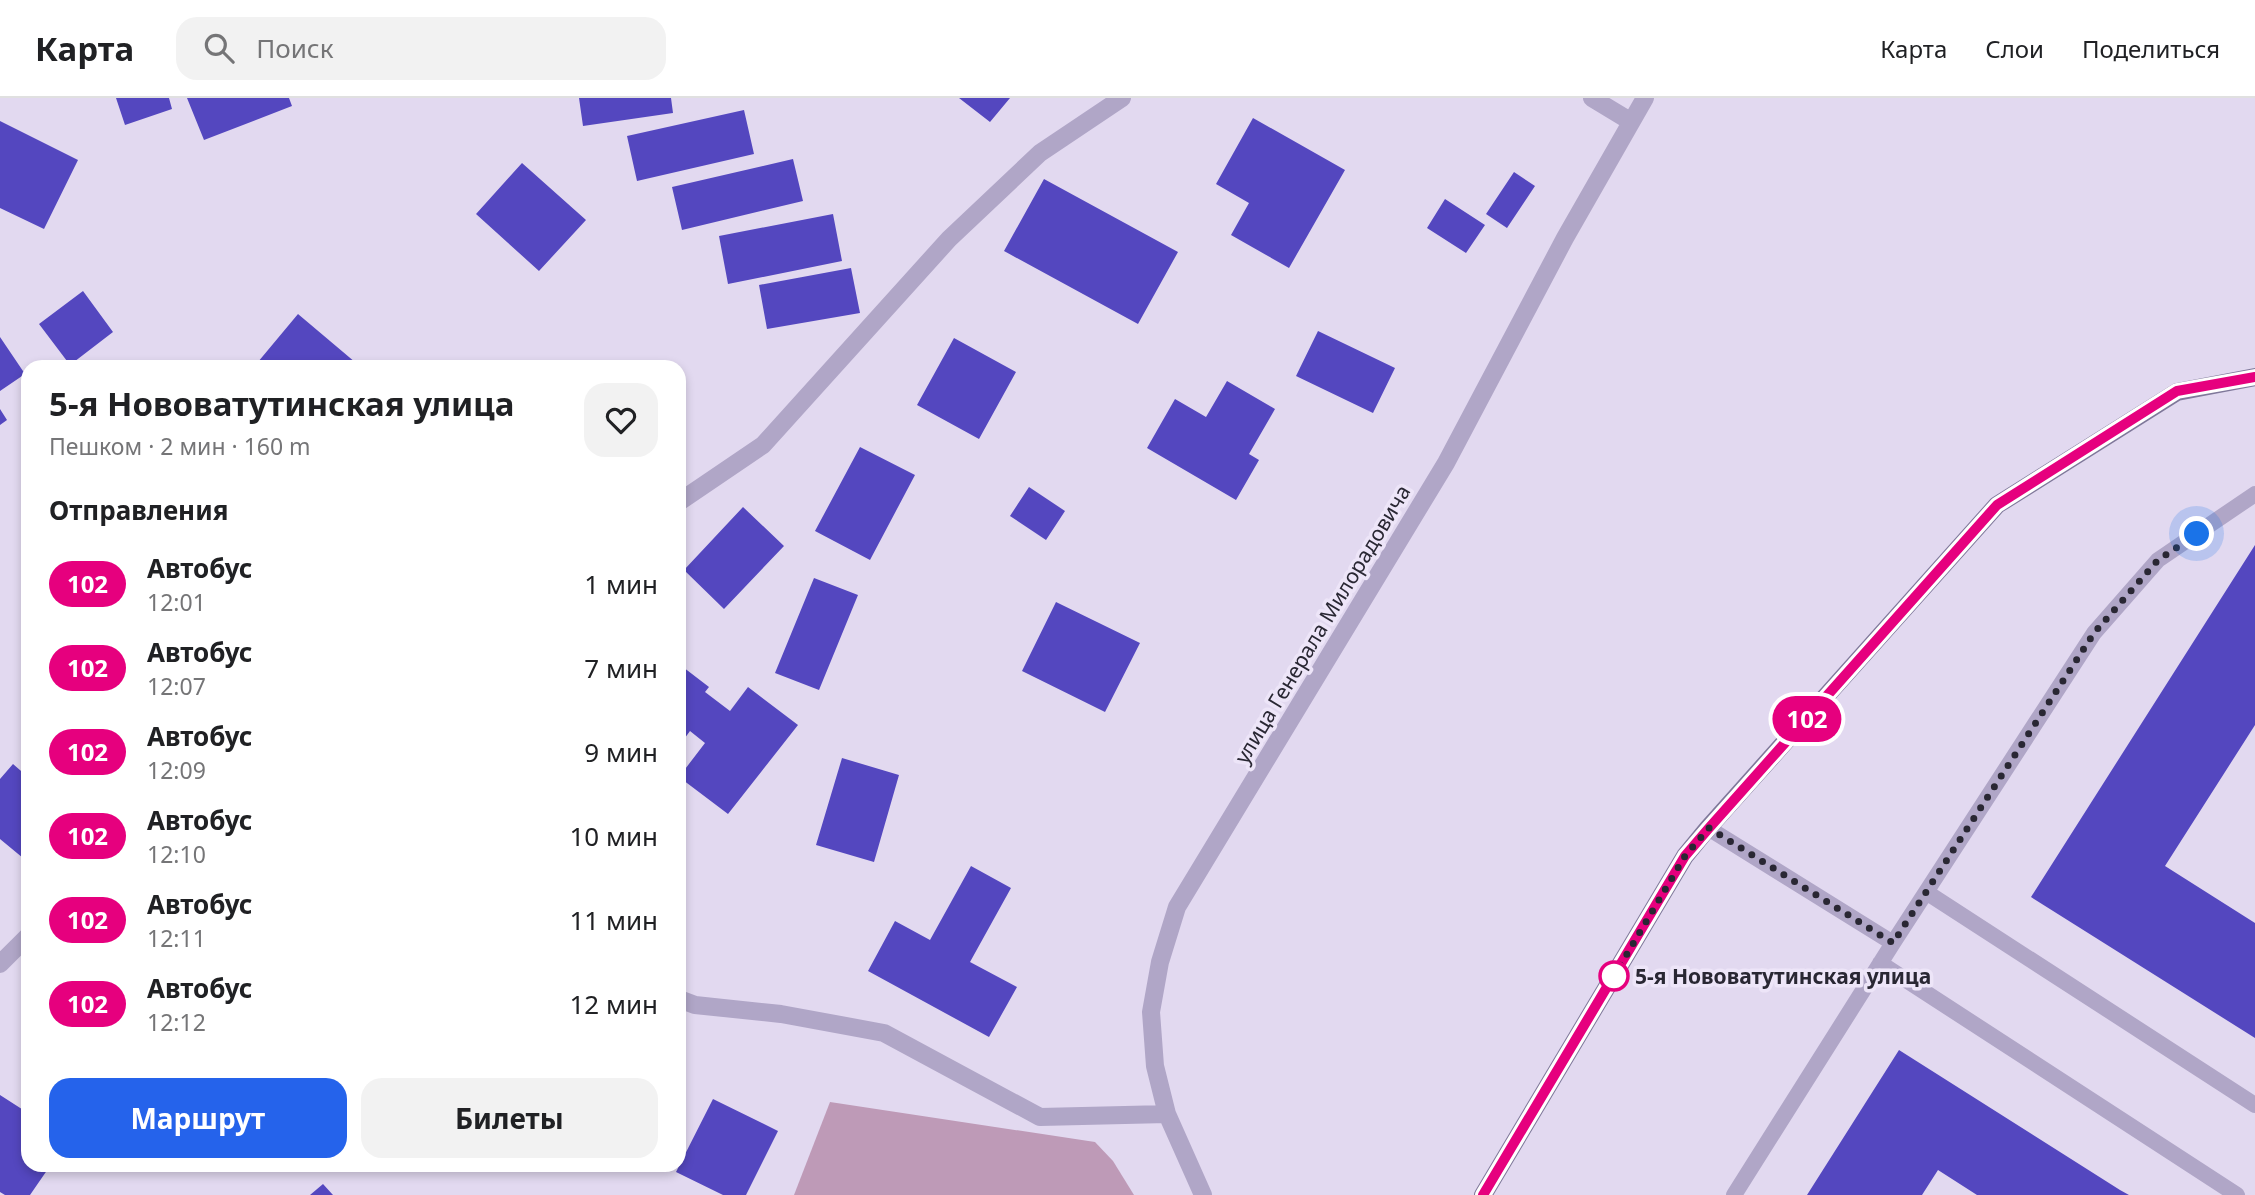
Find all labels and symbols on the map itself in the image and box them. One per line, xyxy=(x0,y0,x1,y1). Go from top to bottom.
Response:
street label: улица Генерала Милорадовича xyxy=(1228,480,1416,768)
your location xyxy=(2179,516,2214,551)
line badge: 102 xyxy=(1767,696,1847,742)
marker: 5-я Нововатутинская улица xyxy=(1599,961,1629,991)
place label: 5-я Нововатутинская улица xyxy=(1635,962,1931,990)

